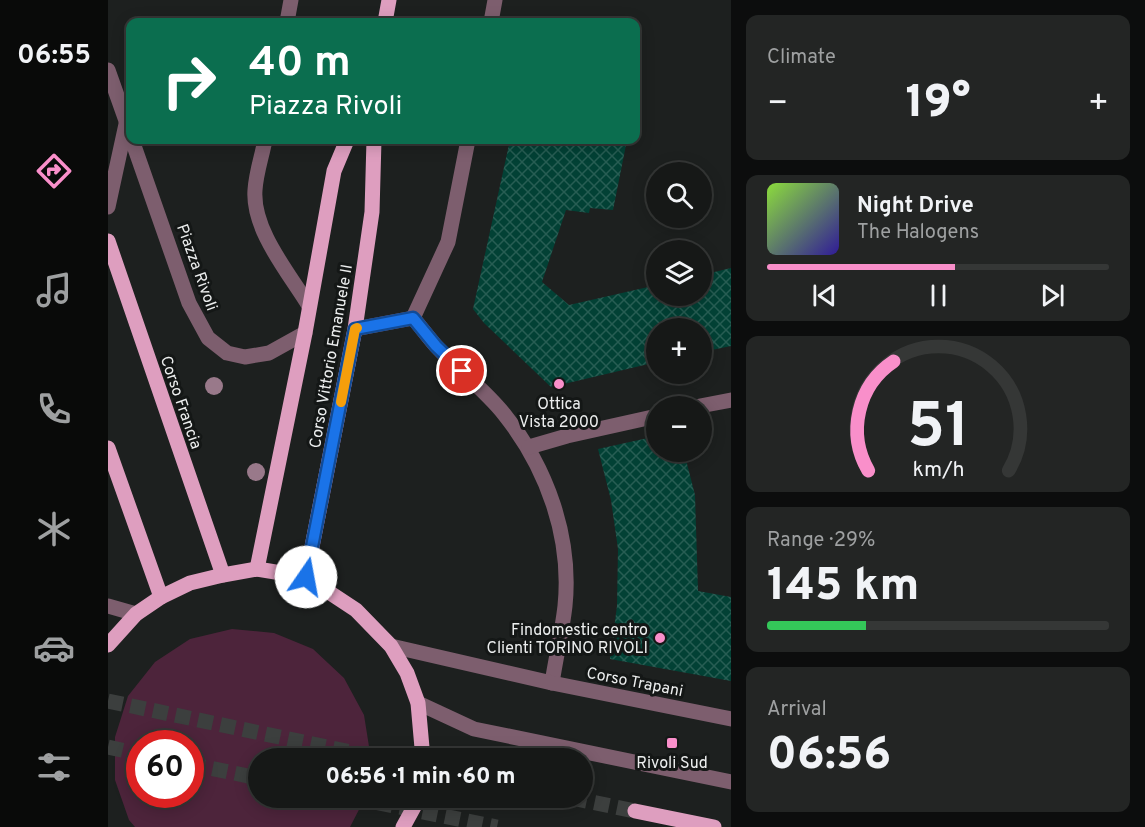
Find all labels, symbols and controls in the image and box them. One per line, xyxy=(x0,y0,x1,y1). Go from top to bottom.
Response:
text: 40 m xyxy=(249,38,351,91)
text: 06:55 xyxy=(17,39,91,73)
icon: right xyxy=(150,42,228,120)
text: Climate xyxy=(767,45,836,71)
text: 19° xyxy=(905,76,971,133)
text: − xyxy=(767,84,788,126)
text: + xyxy=(1088,84,1109,126)
text: Piazza Rivoli xyxy=(249,90,402,124)
icon: directions xyxy=(33,150,75,192)
map controls xyxy=(646,162,712,462)
button: search xyxy=(646,162,712,228)
text: Night Drive xyxy=(857,193,974,220)
text: The Halogens xyxy=(857,220,979,246)
street label: Piazza Rivoli xyxy=(171,222,221,314)
button: layers xyxy=(646,240,712,306)
street label: Corso Vittorio Emanuele II xyxy=(306,263,358,450)
icon: music xyxy=(33,269,75,311)
icon: previous xyxy=(808,279,841,312)
icon: pause xyxy=(922,279,955,312)
icon: next xyxy=(1036,279,1069,312)
button: + xyxy=(646,318,712,384)
pin xyxy=(436,345,487,396)
street label: Corso Francia xyxy=(155,353,205,452)
icon: arrive xyxy=(445,354,478,387)
marker: Ottica Vista 2000 xyxy=(552,377,566,391)
icon: phone xyxy=(33,388,75,430)
text: 51 xyxy=(906,390,970,469)
place label: Ottica Vista 2000 xyxy=(519,395,599,433)
button: − xyxy=(646,396,712,462)
text: km/h xyxy=(912,457,964,484)
icon: climate xyxy=(33,508,75,550)
text: Range · 29% xyxy=(767,528,875,554)
position arrow xyxy=(274,545,338,609)
text: 145 km xyxy=(767,559,919,616)
place label: Findomestic centro Clienti TORINO RIVOLI xyxy=(487,621,648,659)
icon: car xyxy=(33,627,75,669)
marker: Findomestic centro Clienti TORINO RIVOLI xyxy=(653,631,667,645)
street label: Corso Trapani xyxy=(585,664,685,702)
text: Arrival xyxy=(767,697,827,723)
text: 06:56 xyxy=(767,728,891,785)
speed limit sign: 60 xyxy=(126,730,204,808)
marker: Rivoli Sud xyxy=(665,736,679,750)
icon: filters xyxy=(33,746,75,788)
place label: Rivoli Sud xyxy=(636,754,708,774)
text: 06:56 · 1 min · 60 m xyxy=(325,764,516,791)

